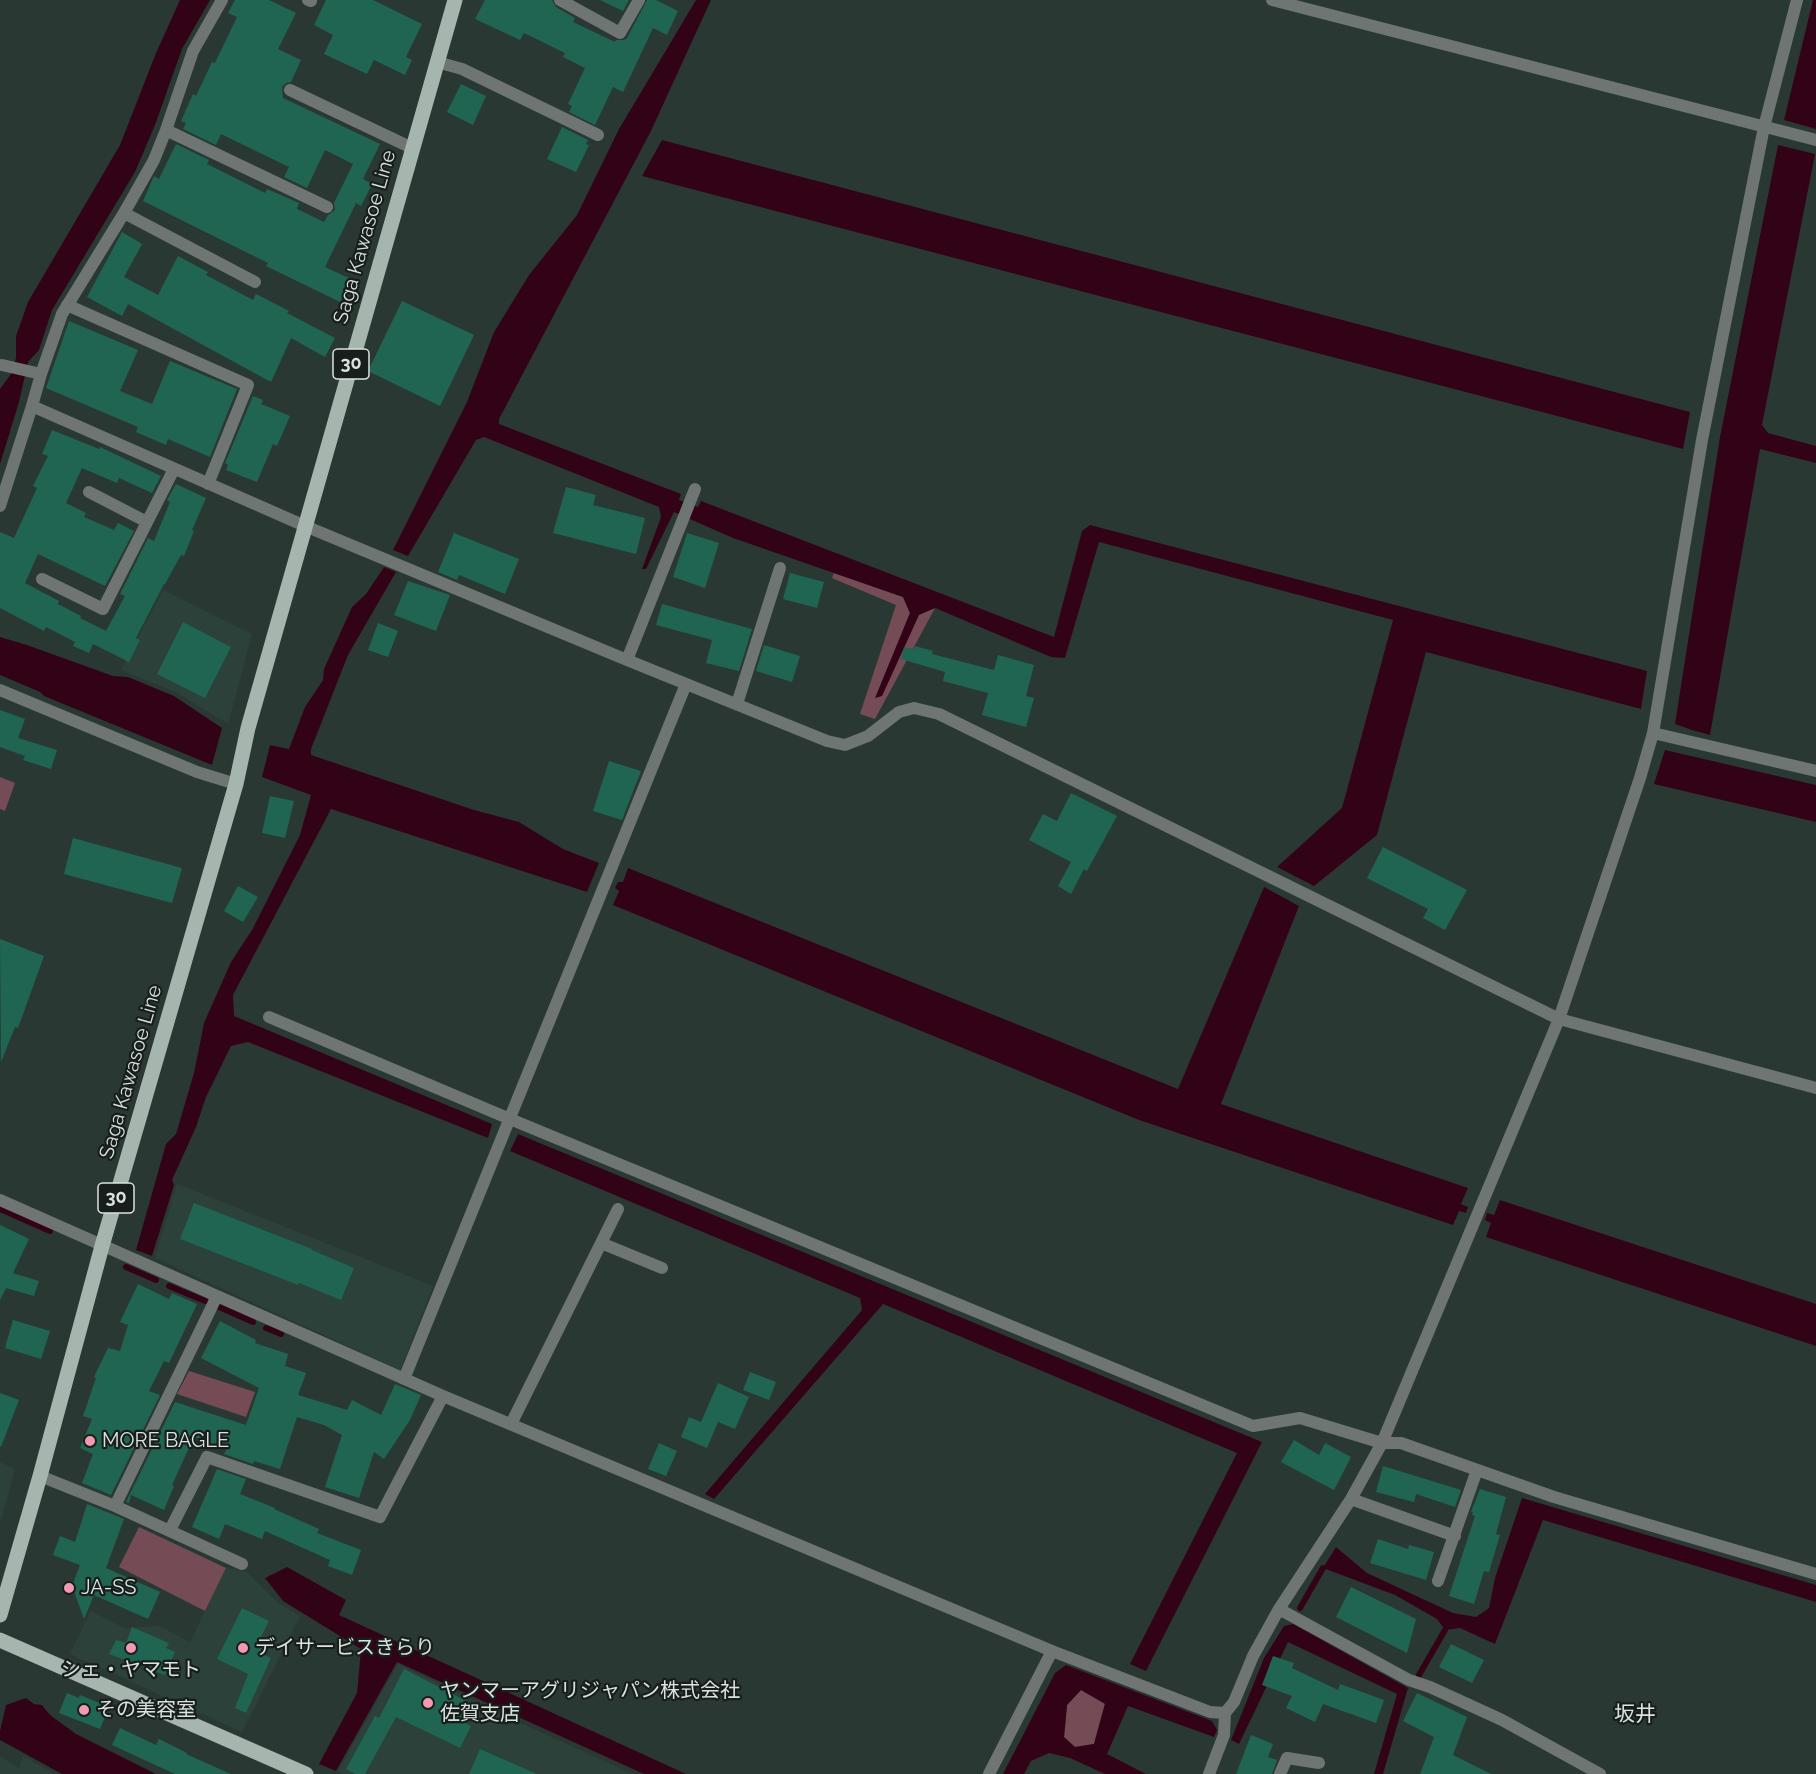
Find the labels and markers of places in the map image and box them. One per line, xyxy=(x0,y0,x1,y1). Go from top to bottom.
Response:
place label: MORE BAGLE xyxy=(102,1429,229,1453)
marker: MORE BAGLE xyxy=(83,1434,97,1448)
place label: JA-SS xyxy=(81,1576,136,1600)
marker: JA-SS xyxy=(62,1581,76,1595)
place label: デイサービスきらり xyxy=(255,1636,435,1660)
marker: シェ・ヤマモト xyxy=(124,1641,138,1655)
marker: デイサービスきらり xyxy=(236,1641,250,1655)
place label: シェ・ヤマモト xyxy=(61,1658,201,1682)
place label: ヤンマーアグリジャパン株式会社 佐賀支店 xyxy=(440,1679,740,1726)
marker: ヤンマーアグリジャパン株式会社 佐賀支店 xyxy=(421,1696,435,1710)
place label: その美容室 xyxy=(96,1698,196,1722)
marker: その美容室 xyxy=(77,1703,91,1717)

